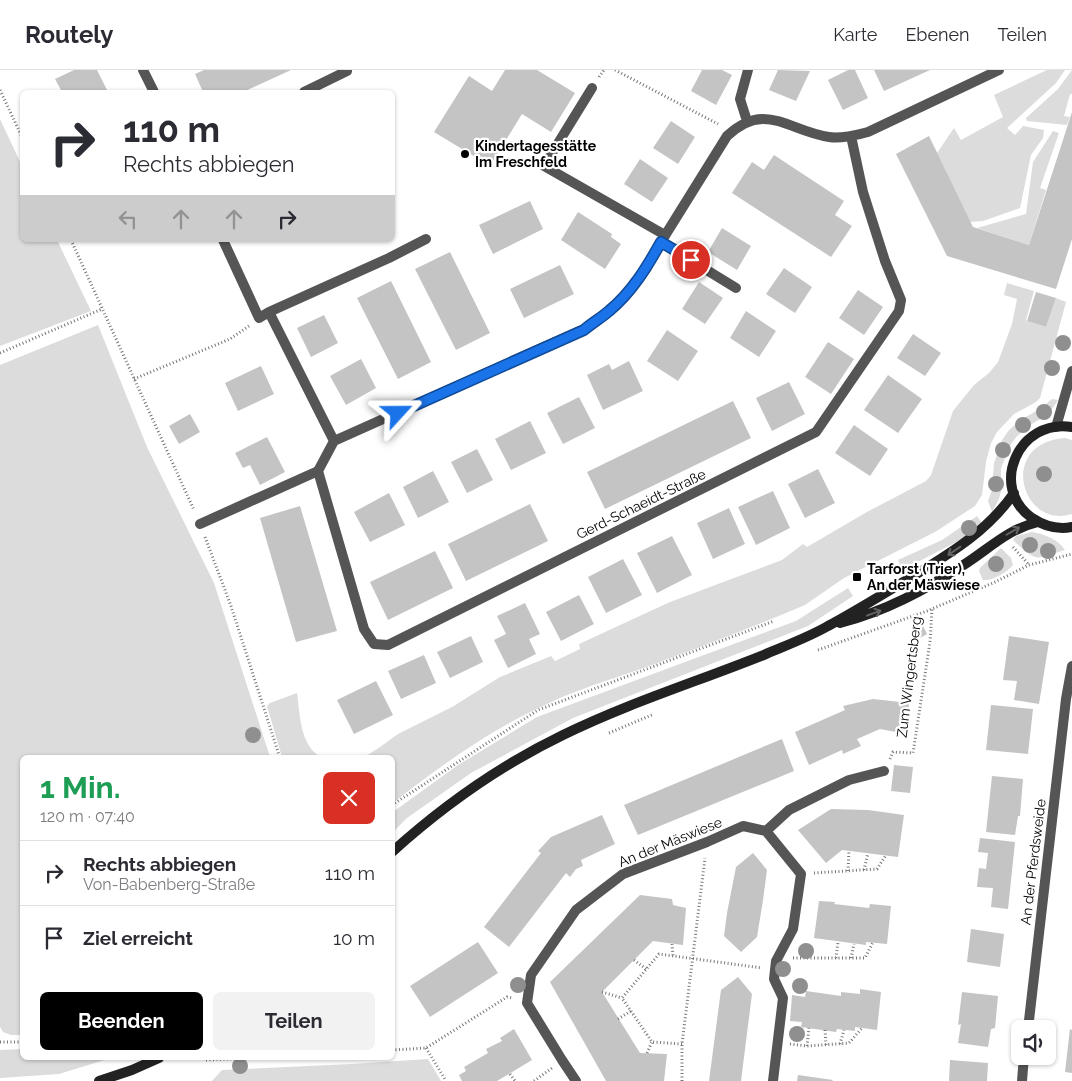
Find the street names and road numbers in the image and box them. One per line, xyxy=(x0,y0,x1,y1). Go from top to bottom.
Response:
street label: Gerd-Schaeidt-Straße xyxy=(574,466,708,542)
street label: Zum Wingertsberg xyxy=(894,615,924,739)
street label: An der Pferdsweide xyxy=(1017,798,1049,926)
street label: An der Mäswiese xyxy=(616,814,724,870)

